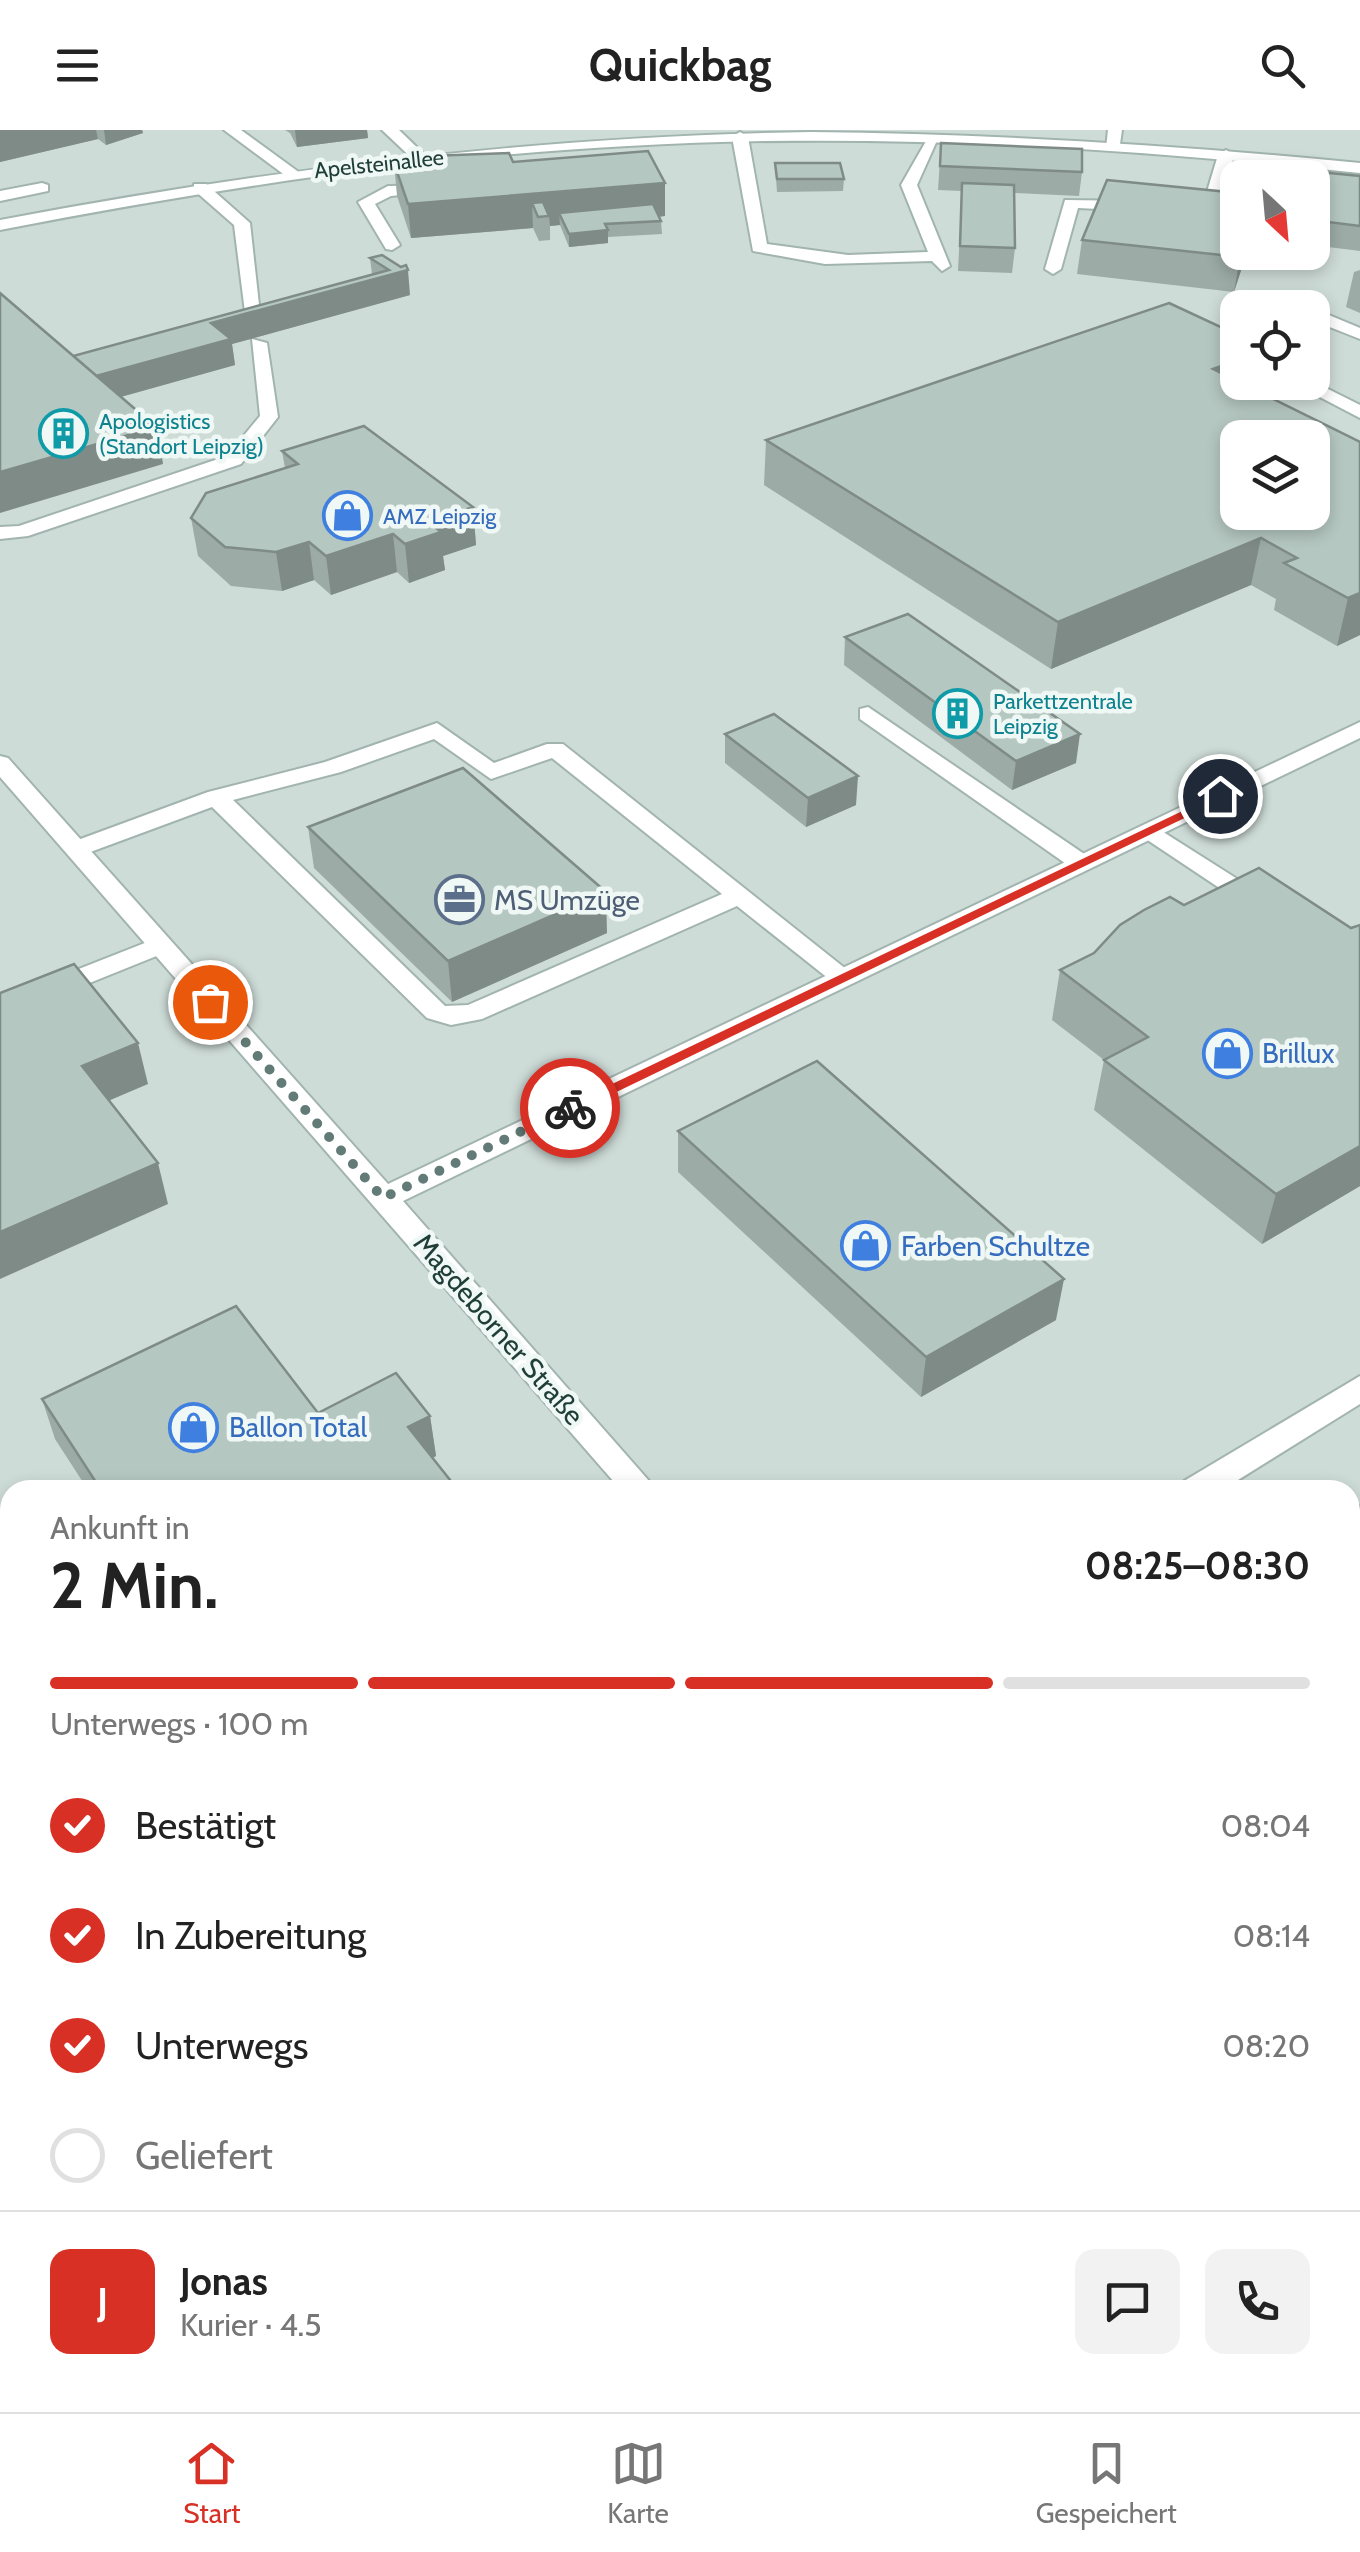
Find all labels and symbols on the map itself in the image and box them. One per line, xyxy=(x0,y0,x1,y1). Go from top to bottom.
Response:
street label: Apelsteinallee xyxy=(313,144,445,184)
north arrow xyxy=(1220,160,1330,270)
building icon: Apologistics (Standort Leipzig) xyxy=(38,408,90,460)
place label: Apologistics (Standort Leipzig) xyxy=(99,408,264,460)
shop icon: AMZ Leipzig xyxy=(322,490,374,542)
place label: AMZ Leipzig xyxy=(383,503,497,530)
building icon: Parkettzentrale Leipzig xyxy=(932,688,984,740)
place label: Parkettzentrale Leipzig xyxy=(993,688,1133,740)
pin xyxy=(1178,754,1263,839)
office icon: MS Umzüge xyxy=(433,874,485,926)
place label: MS Umzüge xyxy=(494,883,640,917)
pin xyxy=(168,960,253,1045)
shop icon: Brillux xyxy=(1201,1027,1253,1079)
place label: Brillux xyxy=(1262,1036,1335,1070)
courier xyxy=(520,1058,620,1158)
shop icon: Farben Schultze xyxy=(840,1220,892,1272)
street label: Magdeborner Straße xyxy=(407,1226,591,1432)
place label: Farben Schultze xyxy=(901,1229,1090,1263)
shop icon: Ballon Total xyxy=(168,1401,220,1453)
place label: Ballon Total xyxy=(229,1410,367,1444)

